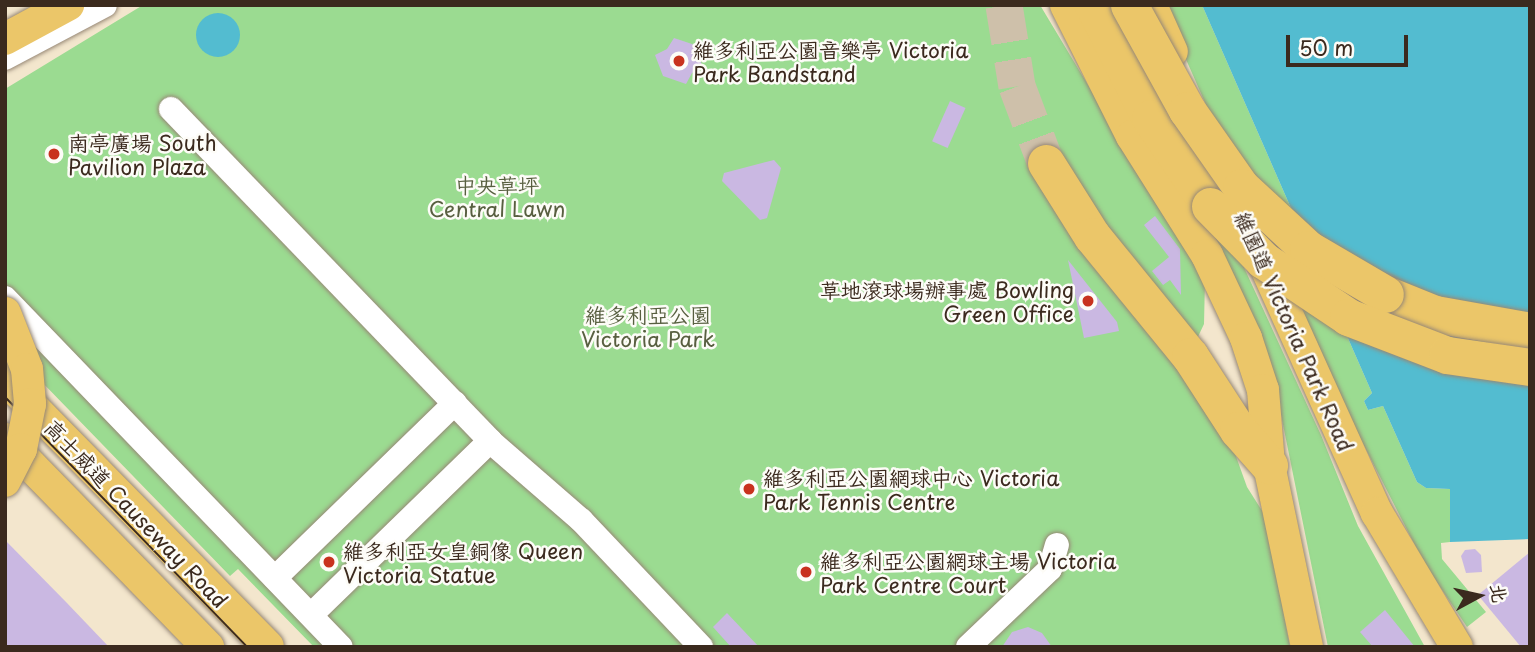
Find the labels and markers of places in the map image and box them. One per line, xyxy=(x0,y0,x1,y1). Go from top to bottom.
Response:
place label: 維多利亞公園音樂亭 Victoria Park Bandstand xyxy=(693,36,968,86)
marker: 維多利亞公園音樂亭 Victoria Park Bandstand xyxy=(671,53,687,69)
place label: 南亭廣場 South Pavilion Plaza xyxy=(68,129,217,179)
marker: 南亭廣場 South Pavilion Plaza xyxy=(46,146,62,162)
place label: 草地滾球場辦事處 Bowling Green Office xyxy=(820,276,1074,326)
marker: 草地滾球場辦事處 Bowling Green Office xyxy=(1080,293,1096,309)
place label: 維多利亞公園網球中心 Victoria Park Tennis Centre xyxy=(763,464,1059,514)
marker: 維多利亞公園網球中心 Victoria Park Tennis Centre xyxy=(741,481,757,497)
place label: 維多利亞女皇銅像 Queen Victoria Statue xyxy=(343,537,583,587)
place label: 維多利亞公園網球主場 Victoria Park Centre Court xyxy=(820,547,1116,597)
marker: 維多利亞女皇銅像 Queen Victoria Statue xyxy=(321,554,337,570)
marker: 維多利亞公園網球主場 Victoria Park Centre Court xyxy=(798,564,814,580)

